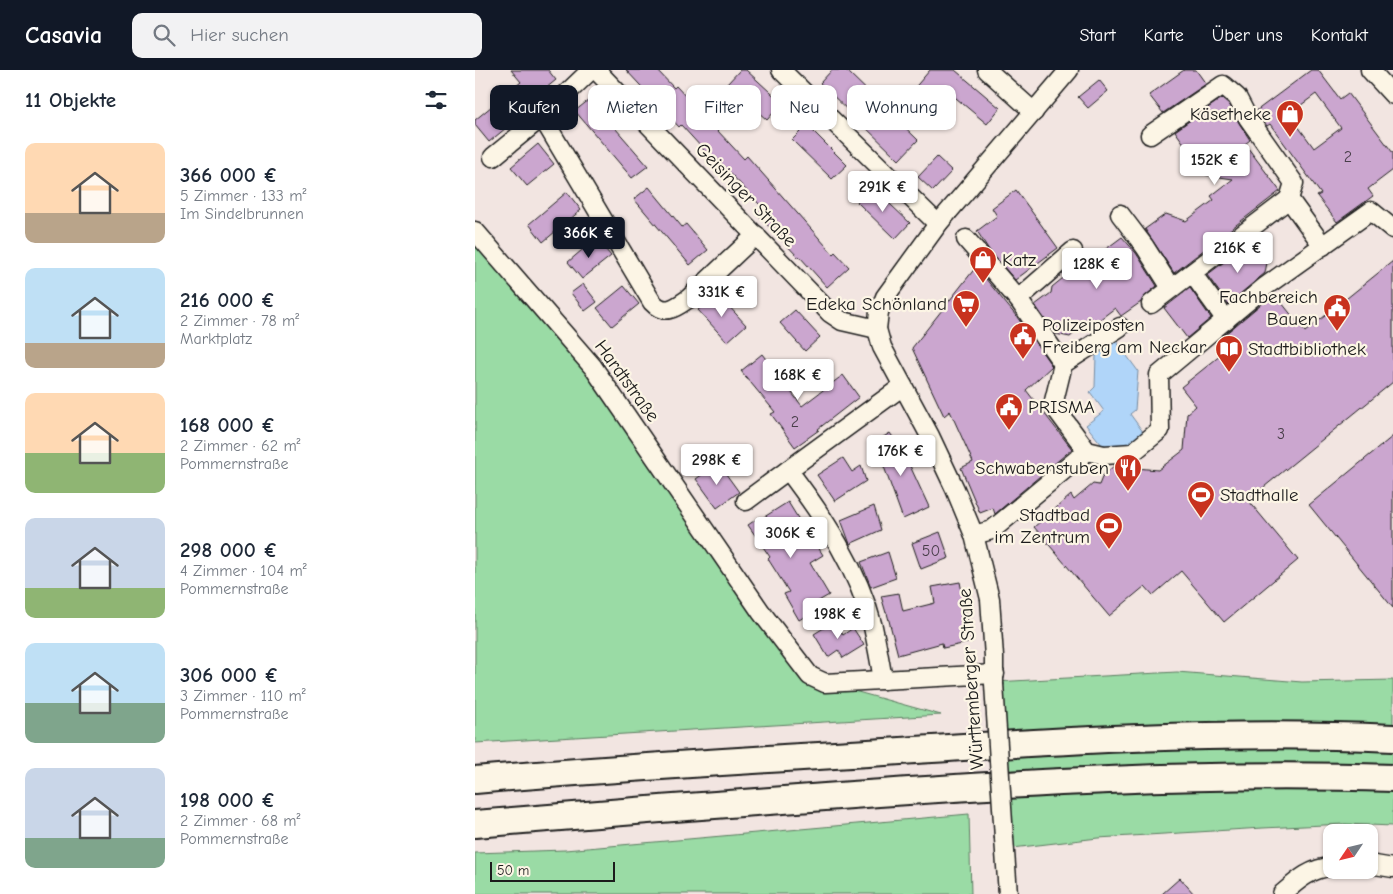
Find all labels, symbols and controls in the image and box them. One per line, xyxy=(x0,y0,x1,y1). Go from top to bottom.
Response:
search box xyxy=(132,13,482,58)
text: Casavia xyxy=(25,21,102,49)
icon: search xyxy=(150,21,178,49)
text: Hier suchen xyxy=(190,24,289,46)
text: Start xyxy=(1079,25,1116,46)
text: Karte xyxy=(1144,25,1184,46)
text: Über uns xyxy=(1212,25,1283,46)
text: Kontakt xyxy=(1311,25,1368,46)
chip: Kaufen xyxy=(490,85,578,130)
chip: Mieten xyxy=(588,85,676,130)
chip: Filter xyxy=(686,85,761,130)
chip: Neu xyxy=(771,85,837,130)
chip: Wohnung xyxy=(847,85,956,130)
icon: filters xyxy=(422,86,450,114)
text: 11 Objekte xyxy=(25,88,116,112)
shop icon: Käsetheke xyxy=(1275,99,1305,138)
place label: Käsetheke xyxy=(1190,103,1271,125)
street label: Geisinger Straße xyxy=(691,138,801,252)
pin: 152K € xyxy=(1174,144,1256,186)
house number: 2 xyxy=(1344,148,1352,166)
text: 152K € xyxy=(1191,151,1239,169)
icon: home xyxy=(65,163,125,223)
text: 366 000 € xyxy=(180,163,278,187)
pin: 291K € xyxy=(842,170,924,213)
text: 291K € xyxy=(859,178,907,196)
text: 5 Zimmer · 133 m² xyxy=(180,187,306,205)
text: Im Sindelbrunnen xyxy=(180,205,304,223)
pin: 366K € xyxy=(548,216,630,259)
text: 366K € xyxy=(564,224,614,242)
pin: 216K € xyxy=(1197,232,1279,274)
text: 216K € xyxy=(1214,239,1262,257)
shop icon: Katz xyxy=(968,245,998,284)
pin: 128K € xyxy=(1056,248,1138,290)
place label: Katz xyxy=(1002,249,1036,271)
text: 128K € xyxy=(1073,255,1121,273)
pin: 331K € xyxy=(681,276,763,318)
text: 331K € xyxy=(698,283,746,301)
place label: Fachbereich Bauen xyxy=(1219,286,1318,330)
icon: home xyxy=(65,288,125,348)
text: 216 000 € xyxy=(180,288,275,312)
supermarket icon: Edeka Schönland xyxy=(951,289,981,328)
place label: Edeka Schönland xyxy=(806,293,947,315)
public building icon: Fachbereich Bauen xyxy=(1322,293,1352,332)
text: 2 Zimmer · 78 m² xyxy=(180,312,299,330)
place label: Polizeiposten Freiberg am Neckar xyxy=(1042,314,1207,358)
public building icon: Polizeiposten Freiberg am Neckar xyxy=(1008,321,1038,360)
text: Marktplatz xyxy=(180,330,252,348)
library icon: Stadtbibliothek xyxy=(1214,334,1244,373)
street label: Hardtstraße xyxy=(590,336,664,426)
place label: Stadtbibliothek xyxy=(1248,338,1367,360)
pin: 168K € xyxy=(757,358,839,401)
text: 168K € xyxy=(774,366,822,384)
public building icon: PRISMA xyxy=(994,392,1024,431)
place label: PRISMA xyxy=(1028,396,1095,418)
icon: home xyxy=(65,413,125,473)
text: 168 000 € xyxy=(180,413,275,437)
house number: 2 xyxy=(791,413,799,431)
house number: 3 xyxy=(1277,425,1285,443)
pin: 176K € xyxy=(860,434,942,477)
text: 2 Zimmer · 62 m² xyxy=(180,437,301,455)
text: 176K € xyxy=(878,442,924,460)
pin: 298K € xyxy=(676,444,758,486)
text: 298K € xyxy=(692,451,742,469)
restaurant icon: Schwabenstuben xyxy=(1113,453,1143,492)
text: Pommernstraße xyxy=(180,455,288,473)
place label: Schwabenstuben xyxy=(975,457,1109,479)
sports icon: Stadthalle xyxy=(1186,480,1216,519)
place label: Stadthalle xyxy=(1220,484,1299,506)
place label: Stadtbad im Zentrum xyxy=(994,504,1090,548)
sports icon: Stadtbad im Zentrum xyxy=(1094,511,1124,550)
pin: 306K € xyxy=(750,516,832,559)
text: 306K € xyxy=(765,524,817,542)
icon: home xyxy=(65,538,125,598)
text: 298 000 € xyxy=(180,538,278,562)
house number: 50 xyxy=(922,542,940,560)
text: 4 Zimmer · 104 m² xyxy=(180,562,307,580)
text: Pommernstraße xyxy=(180,580,288,598)
street label: Württemberger Straße xyxy=(954,588,988,770)
pin: 198K € xyxy=(797,598,879,640)
text: 198K € xyxy=(814,605,862,623)
icon: home xyxy=(65,663,125,723)
text: 306 000 € xyxy=(180,663,279,687)
text: 3 Zimmer · 110 m² xyxy=(180,687,306,705)
text: Pommernstraße xyxy=(180,705,288,723)
icon: home xyxy=(65,788,125,848)
text: 198 000 € xyxy=(180,788,275,812)
text: 2 Zimmer · 68 m² xyxy=(180,812,300,830)
north arrow xyxy=(1323,824,1377,879)
map controls xyxy=(1323,824,1378,879)
text: Pommernstraße xyxy=(180,830,288,848)
scale bar xyxy=(490,859,615,882)
text: 50 m xyxy=(497,862,529,879)

